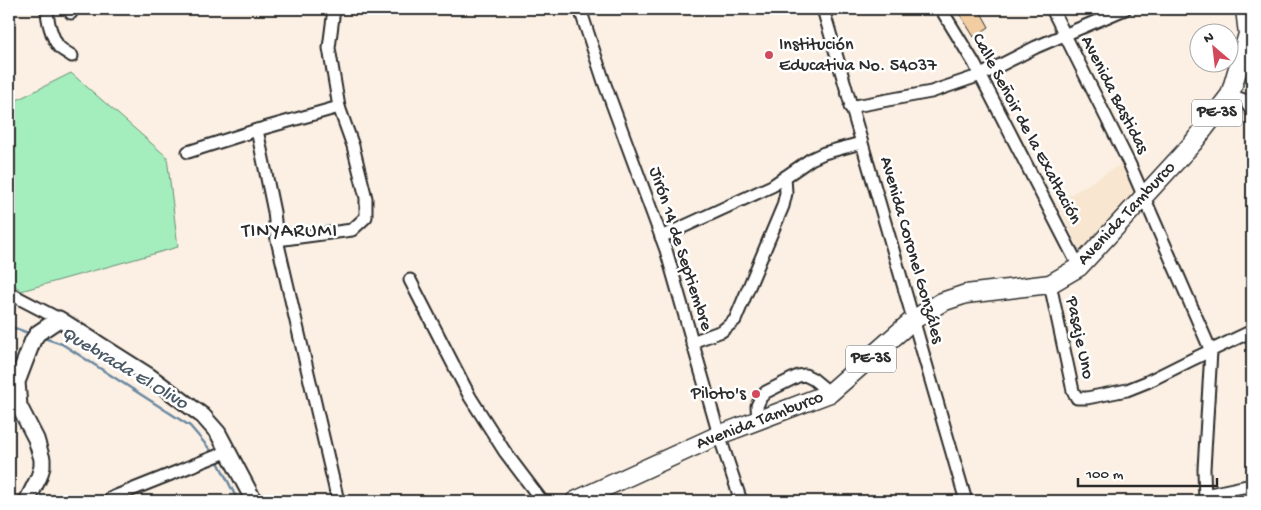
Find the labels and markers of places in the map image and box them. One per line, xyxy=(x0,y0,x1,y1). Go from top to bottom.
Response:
place label: Institución Educativa No. 54037 xyxy=(779,35,937,77)
marker: Institución Educativa No. 54037 xyxy=(763,49,775,61)
place label: Piloto's xyxy=(690,384,747,405)
marker: Piloto's xyxy=(750,388,762,400)

